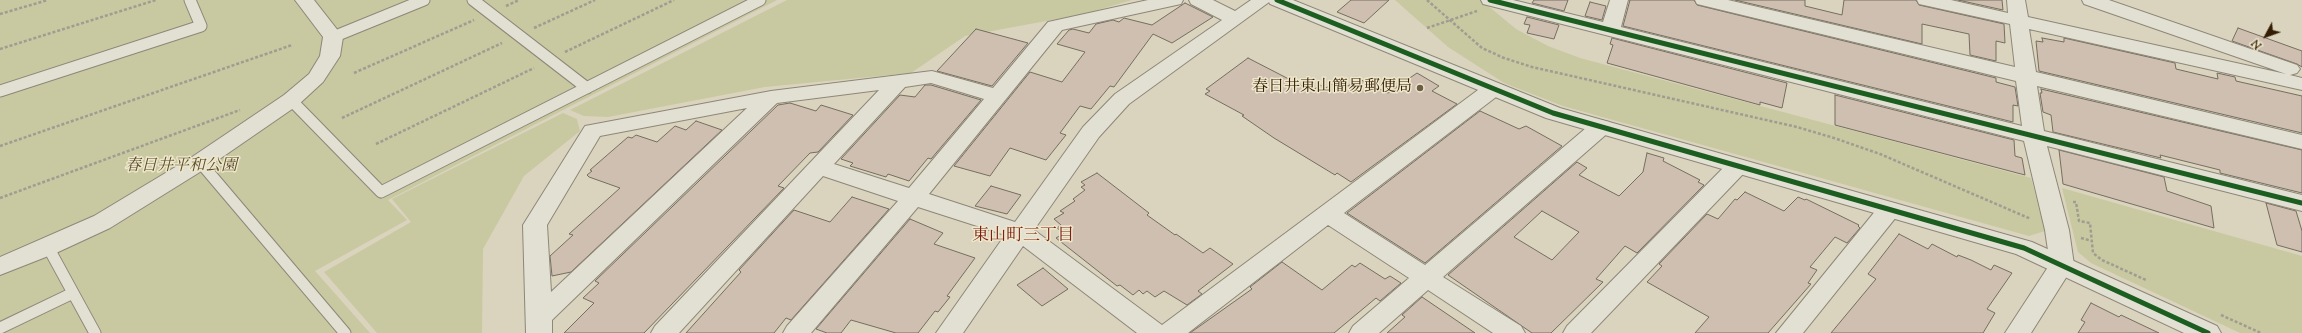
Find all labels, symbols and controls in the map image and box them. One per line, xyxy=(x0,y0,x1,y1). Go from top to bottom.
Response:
north arrow xyxy=(2246,16,2286,56)
text: N xyxy=(2248,35,2266,52)
place label: 春日井東山簡易郵便局 xyxy=(1252,78,1412,98)
marker: 春日井東山簡易郵便局 xyxy=(1415,83,1425,93)
park label: 春日井平和公園 xyxy=(125,157,237,177)
district label: 東山町三丁目 xyxy=(972,227,1074,247)

